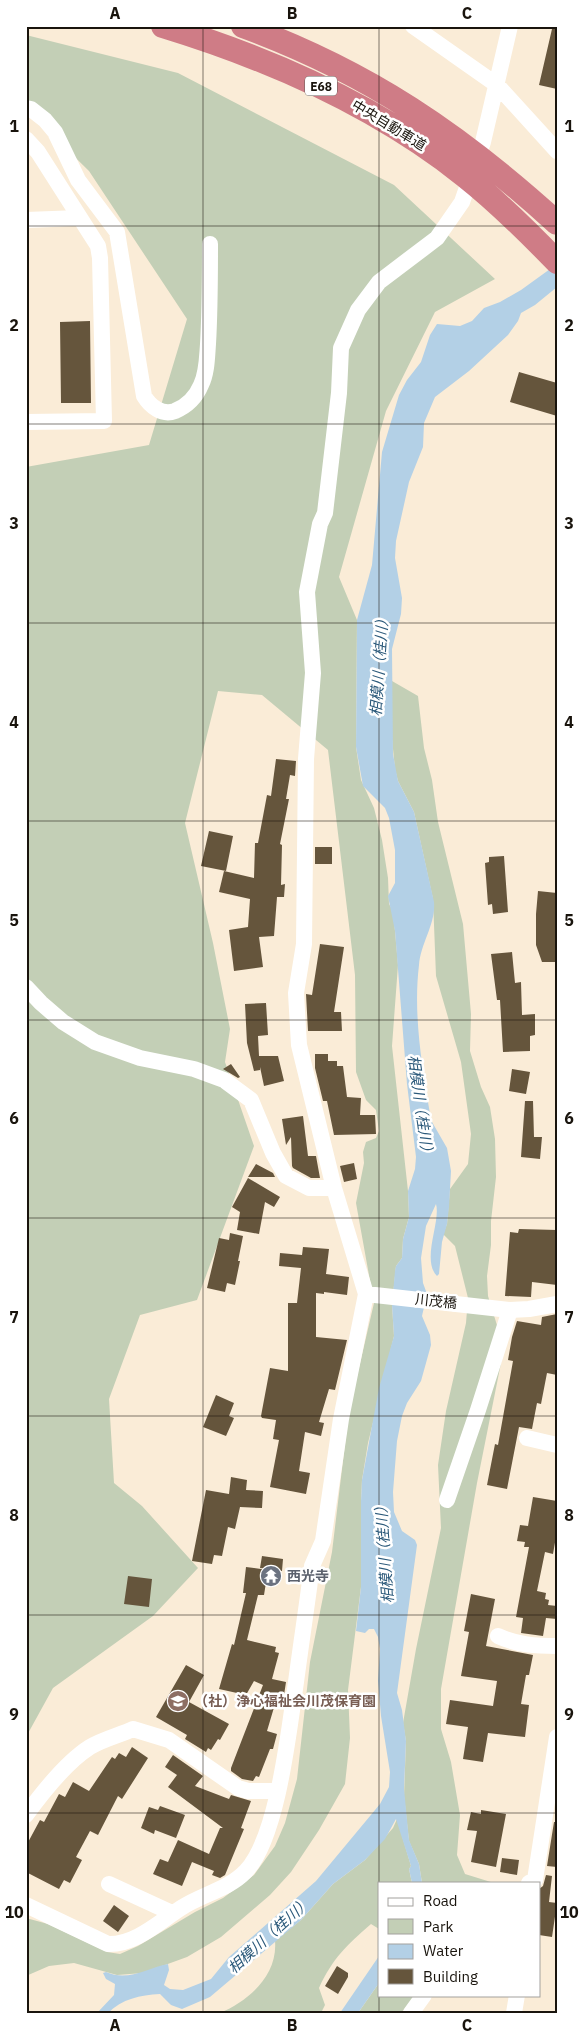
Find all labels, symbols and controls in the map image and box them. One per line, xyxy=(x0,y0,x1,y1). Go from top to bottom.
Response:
text: A xyxy=(110,3,121,23)
text: B xyxy=(287,3,298,23)
text: C xyxy=(462,3,472,23)
road number: E68 xyxy=(305,76,337,95)
street label: 中央自動車道 xyxy=(348,96,430,154)
text: 1 xyxy=(9,116,19,136)
text: 1 xyxy=(564,116,574,136)
text: 2 xyxy=(9,315,19,335)
text: 2 xyxy=(564,315,574,335)
text: 3 xyxy=(9,513,19,533)
text: 3 xyxy=(564,513,574,533)
water label: 相模川（桂川） xyxy=(366,611,392,717)
text: 4 xyxy=(9,712,19,732)
text: 4 xyxy=(564,712,574,732)
text: 5 xyxy=(9,910,19,930)
text: 5 xyxy=(564,910,574,930)
water label: 相模川（桂川） xyxy=(404,1054,438,1160)
text: 6 xyxy=(9,1108,19,1128)
text: 6 xyxy=(564,1108,574,1128)
street label: 川茂橋 xyxy=(414,1290,458,1312)
text: 7 xyxy=(9,1307,19,1327)
text: 7 xyxy=(564,1307,574,1327)
water label: 相模川（桂川） xyxy=(371,1498,397,1604)
text: 8 xyxy=(9,1505,19,1525)
text: 8 xyxy=(564,1505,574,1525)
temple icon: 西光寺 xyxy=(259,1564,283,1588)
place label: 西光寺 xyxy=(287,1567,329,1585)
school or university icon: （社）浄心福祉会川茂保育園 xyxy=(166,1689,190,1713)
place label: （社）浄心福祉会川茂保育園 xyxy=(194,1692,376,1710)
text: 9 xyxy=(9,1704,19,1724)
text: 9 xyxy=(564,1704,574,1724)
legend xyxy=(378,1882,540,1996)
text: Road xyxy=(423,1891,458,1910)
water label: 相模川（桂川） xyxy=(224,1893,314,1977)
text: 10 xyxy=(4,1902,24,1922)
text: 10 xyxy=(559,1902,579,1922)
text: Park xyxy=(423,1917,453,1936)
text: Water xyxy=(423,1941,464,1960)
text: Building xyxy=(423,1967,478,1986)
text: A xyxy=(110,2015,121,2035)
text: B xyxy=(287,2015,298,2035)
text: C xyxy=(462,2015,472,2035)

